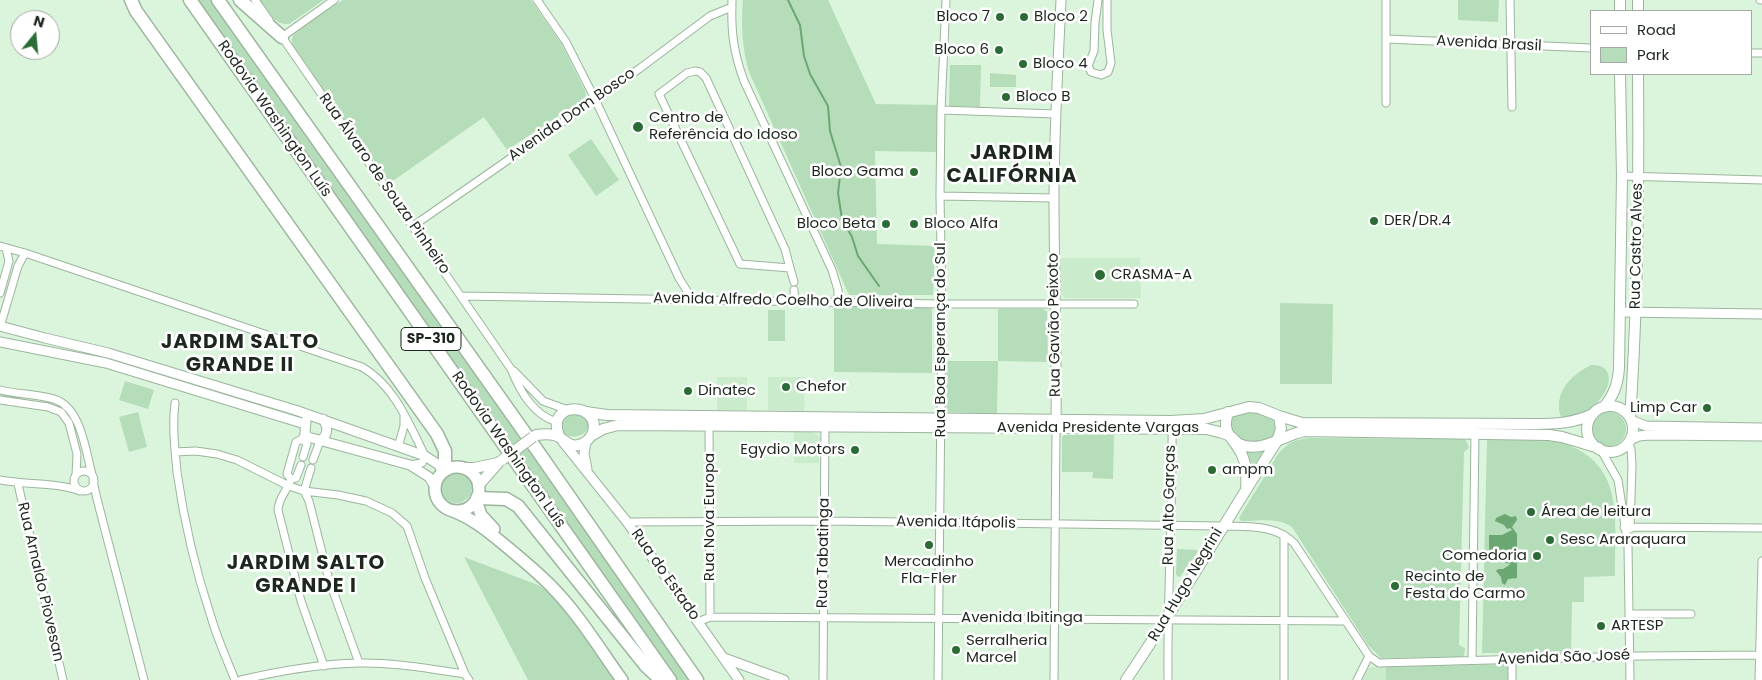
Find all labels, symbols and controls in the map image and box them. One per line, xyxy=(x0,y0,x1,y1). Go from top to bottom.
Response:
place label: Bloco 7 xyxy=(937,8,990,26)
place label: Bloco 2 xyxy=(1034,8,1088,26)
north arrow xyxy=(10,10,60,60)
legend xyxy=(1590,10,1752,75)
text: N xyxy=(31,11,47,33)
marker: Bloco 7 xyxy=(994,11,1006,23)
marker: Bloco 2 xyxy=(1018,11,1030,23)
text: Road xyxy=(1637,19,1676,40)
street label: Avenida Brasil xyxy=(1436,32,1542,56)
street label: Rodovia Washington Luís xyxy=(213,37,335,201)
place label: Bloco 6 xyxy=(934,41,989,59)
marker: Bloco 6 xyxy=(993,44,1005,56)
text: Park xyxy=(1637,44,1669,65)
place label: Bloco 4 xyxy=(1033,55,1088,73)
marker: Bloco 4 xyxy=(1017,58,1029,70)
street label: Avenida Dom Bosco xyxy=(505,64,639,166)
place label: Bloco B xyxy=(1016,88,1070,106)
street label: Rua Álvaro de Souza Pinheiro xyxy=(315,90,453,278)
marker: Bloco B xyxy=(1000,91,1012,103)
place label: Centro de Referência do Idoso xyxy=(649,109,798,144)
marker: Centro de Referência do Idoso xyxy=(631,120,645,134)
district label: JARDIM CALIFÓRNIA xyxy=(945,142,1079,189)
place label: Bloco Gama xyxy=(811,163,904,181)
marker: Bloco Gama xyxy=(908,166,920,178)
street label: Rua Castro Alves xyxy=(1627,183,1647,309)
place label: DER/DR.4 xyxy=(1384,212,1451,230)
place label: Bloco Beta xyxy=(797,215,876,233)
place label: Bloco Alfa xyxy=(924,215,998,233)
marker: DER/DR.4 xyxy=(1368,215,1380,227)
marker: Bloco Beta xyxy=(880,218,892,230)
marker: Bloco Alfa xyxy=(908,218,920,230)
street label: Rua Boa Esperança do Sul xyxy=(932,242,950,438)
street label: Rua Gavião Peixoto xyxy=(1045,253,1065,397)
place label: CRASMA-A xyxy=(1111,266,1192,284)
marker: CRASMA-A xyxy=(1093,268,1107,282)
street label: Avenida Alfredo Coelho de Oliveira xyxy=(653,290,913,312)
road number: SP-310 xyxy=(401,328,461,350)
district label: JARDIM SALTO GRANDE II xyxy=(159,331,321,378)
street label: Rodovia Washington Luís xyxy=(447,368,569,532)
place label: Chefor xyxy=(796,378,847,396)
marker: Chefor xyxy=(780,381,792,393)
place label: Dinatec xyxy=(698,382,756,400)
marker: Dinatec xyxy=(682,385,694,397)
place label: Limp Car xyxy=(1630,399,1697,417)
marker: Limp Car xyxy=(1701,402,1713,414)
street label: Avenida Presidente Vargas xyxy=(997,419,1199,437)
place label: Egydio Motors xyxy=(740,441,845,459)
marker: Egydio Motors xyxy=(849,444,861,456)
street label: Rua Alto Garças xyxy=(1160,445,1180,565)
street label: Rua Nova Europa xyxy=(701,453,719,581)
place label: ampm xyxy=(1222,461,1273,479)
marker: ampm xyxy=(1206,464,1218,476)
street label: Rua Tabatinga xyxy=(814,498,834,608)
street label: Rua Arnaldo Piovesan xyxy=(13,501,67,663)
place label: Área de leitura xyxy=(1541,503,1651,521)
marker: Área de leitura xyxy=(1525,506,1537,518)
street label: Avenida Itápolis xyxy=(896,513,1016,533)
street label: Rua Hugo Negrini xyxy=(1145,525,1227,645)
street label: Rua do Estado xyxy=(627,526,703,624)
place label: Sesc Araraquara xyxy=(1560,531,1686,549)
marker: Sesc Araraquara xyxy=(1544,534,1556,546)
marker: Mercadinho Fla-Fler xyxy=(923,539,935,551)
place label: Comedoria xyxy=(1442,547,1527,565)
marker: Comedoria xyxy=(1531,550,1543,562)
district label: JARDIM SALTO GRANDE I xyxy=(225,552,387,599)
place label: Mercadinho Fla-Fler xyxy=(884,553,974,588)
place label: Recinto de Festa do Carmo xyxy=(1405,568,1525,603)
marker: Recinto de Festa do Carmo xyxy=(1389,580,1401,592)
street label: Avenida Ibitinga xyxy=(961,609,1083,627)
place label: ARTESP xyxy=(1611,617,1664,635)
marker: ARTESP xyxy=(1595,620,1607,632)
place label: Serralheria Marcel xyxy=(966,632,1047,667)
marker: Serralheria Marcel xyxy=(950,644,962,656)
street label: Avenida São José xyxy=(1497,647,1631,669)

